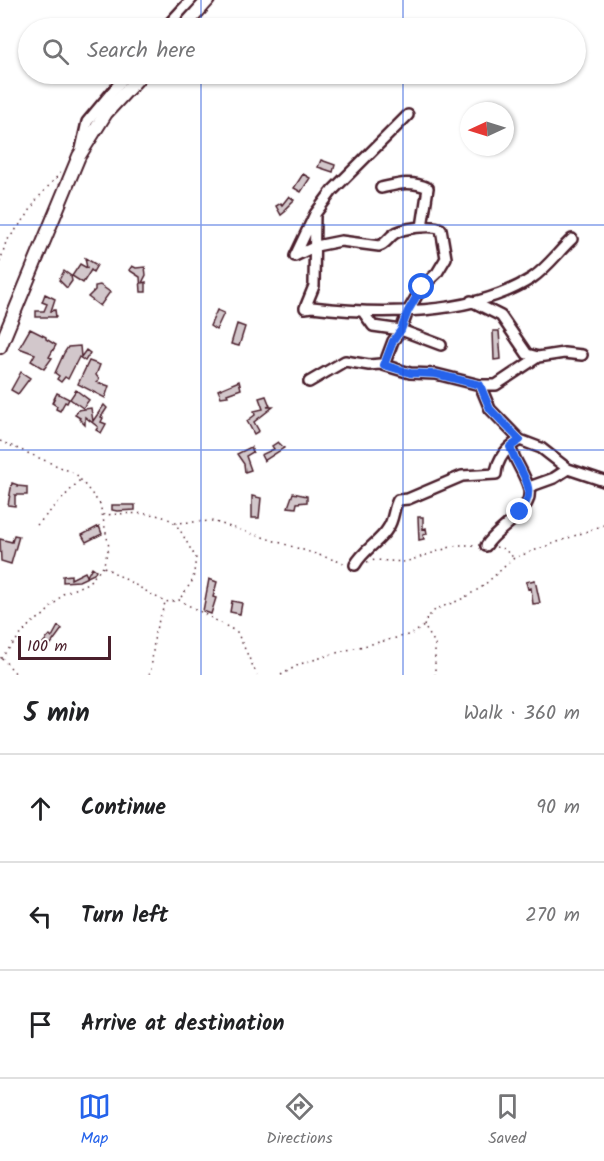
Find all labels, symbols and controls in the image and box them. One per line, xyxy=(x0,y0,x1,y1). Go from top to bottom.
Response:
search box xyxy=(18,18,586,84)
text: Search here xyxy=(87,34,195,69)
icon: search xyxy=(39,35,72,68)
north arrow xyxy=(460,102,514,156)
route start xyxy=(408,273,434,299)
route end xyxy=(506,498,532,524)
scale bar xyxy=(18,633,111,660)
text: 100 m xyxy=(27,634,67,659)
text: 5 min xyxy=(24,693,90,735)
text: Walk · 360 m xyxy=(463,698,580,730)
text: Continue xyxy=(81,791,166,826)
icon: ahead xyxy=(24,792,57,825)
text: 90 m xyxy=(536,792,580,824)
text: Turn left xyxy=(81,899,168,934)
icon: left xyxy=(24,900,57,933)
text: 270 m xyxy=(525,900,580,932)
text: Arrive at destination xyxy=(81,1007,284,1042)
icon: arrive xyxy=(24,1008,57,1041)
tab: Map xyxy=(78,1090,111,1151)
tab: Directions xyxy=(266,1090,333,1151)
tab: Saved xyxy=(488,1090,526,1151)

